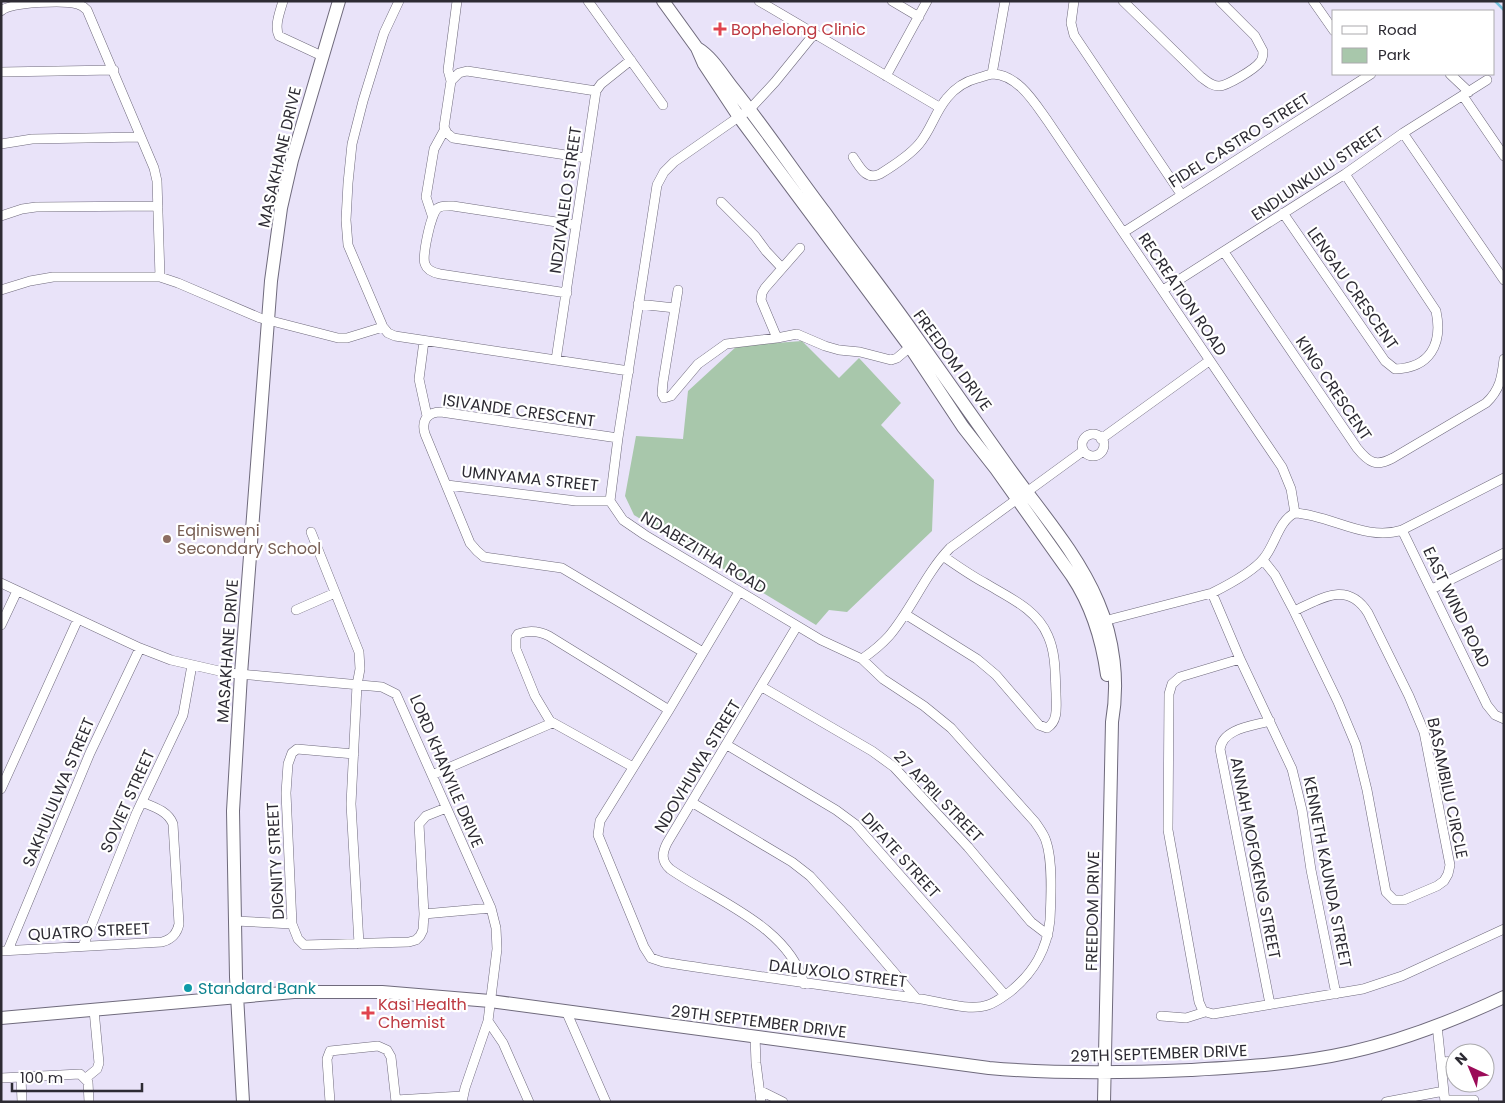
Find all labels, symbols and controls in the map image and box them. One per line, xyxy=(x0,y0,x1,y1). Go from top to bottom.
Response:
legend xyxy=(1332,10,1495,75)
place label: Bophelong Clinic xyxy=(731,18,866,41)
text: Road xyxy=(1378,19,1417,40)
marker: Bophelong Clinic xyxy=(713,22,727,36)
text: Park xyxy=(1378,44,1410,65)
street label: MASAKHANE DRIVE xyxy=(252,84,307,230)
street label: FIDEL CASTRO STREET xyxy=(1164,87,1315,193)
street label: ENDLUNKULU STREET xyxy=(1247,120,1388,226)
street label: NDZIVALELO STREET xyxy=(544,125,587,275)
street label: LENGAU CRESCENT xyxy=(1302,222,1404,354)
street label: RECREATION ROAD xyxy=(1133,228,1232,360)
street label: FREEDOM DRIVE xyxy=(908,305,997,416)
street label: KING CRESCENT xyxy=(1290,331,1377,445)
street label: ISIVANDE CRESCENT xyxy=(441,388,597,433)
street label: UMNYAMA STREET xyxy=(460,460,600,497)
street label: NDABEZITHA ROAD xyxy=(636,506,771,599)
place label: Eqinisweni Secondary School xyxy=(177,519,321,560)
marker: Eqinisweni Secondary School xyxy=(161,533,173,545)
street label: EAST WIND ROAD xyxy=(1417,543,1496,672)
street label: MASAKHANE DRIVE xyxy=(211,578,244,724)
street label: LORD KHANYILE DRIVE xyxy=(404,691,489,851)
street label: NDOVHUWA STREET xyxy=(649,695,746,837)
street label: SAKHULULWA STREET xyxy=(17,714,100,870)
street label: BASAMBILU CIRCLE xyxy=(1421,715,1474,861)
street label: 27 APRIL STREET xyxy=(889,745,989,848)
street label: SOVIET STREET xyxy=(94,746,161,856)
street label: ANNAH MOFOKENG STREET xyxy=(1225,755,1286,961)
street label: KENNETH KAUNDA STREET xyxy=(1298,775,1357,970)
street label: DIGNITY STREET xyxy=(261,801,290,921)
street label: DIFATE STREET xyxy=(856,807,946,903)
street label: FREEDOM DRIVE xyxy=(1080,851,1105,971)
street label: QUATRO STREET xyxy=(27,917,151,946)
street label: DALUXOLO STREET xyxy=(768,954,909,993)
place label: Standard Bank xyxy=(198,977,317,1000)
marker: Standard Bank xyxy=(182,982,194,994)
place label: Kasi Health Chemist xyxy=(378,993,467,1034)
street label: 29TH SEPTEMBER DRIVE xyxy=(670,999,848,1044)
marker: Kasi Health Chemist xyxy=(362,1007,374,1019)
street label: 29TH SEPTEMBER DRIVE xyxy=(1070,1039,1248,1068)
north arrow xyxy=(1445,1043,1495,1093)
text: N xyxy=(1450,1048,1472,1069)
scale bar xyxy=(12,1060,142,1092)
text: 100 m xyxy=(20,1067,63,1088)

